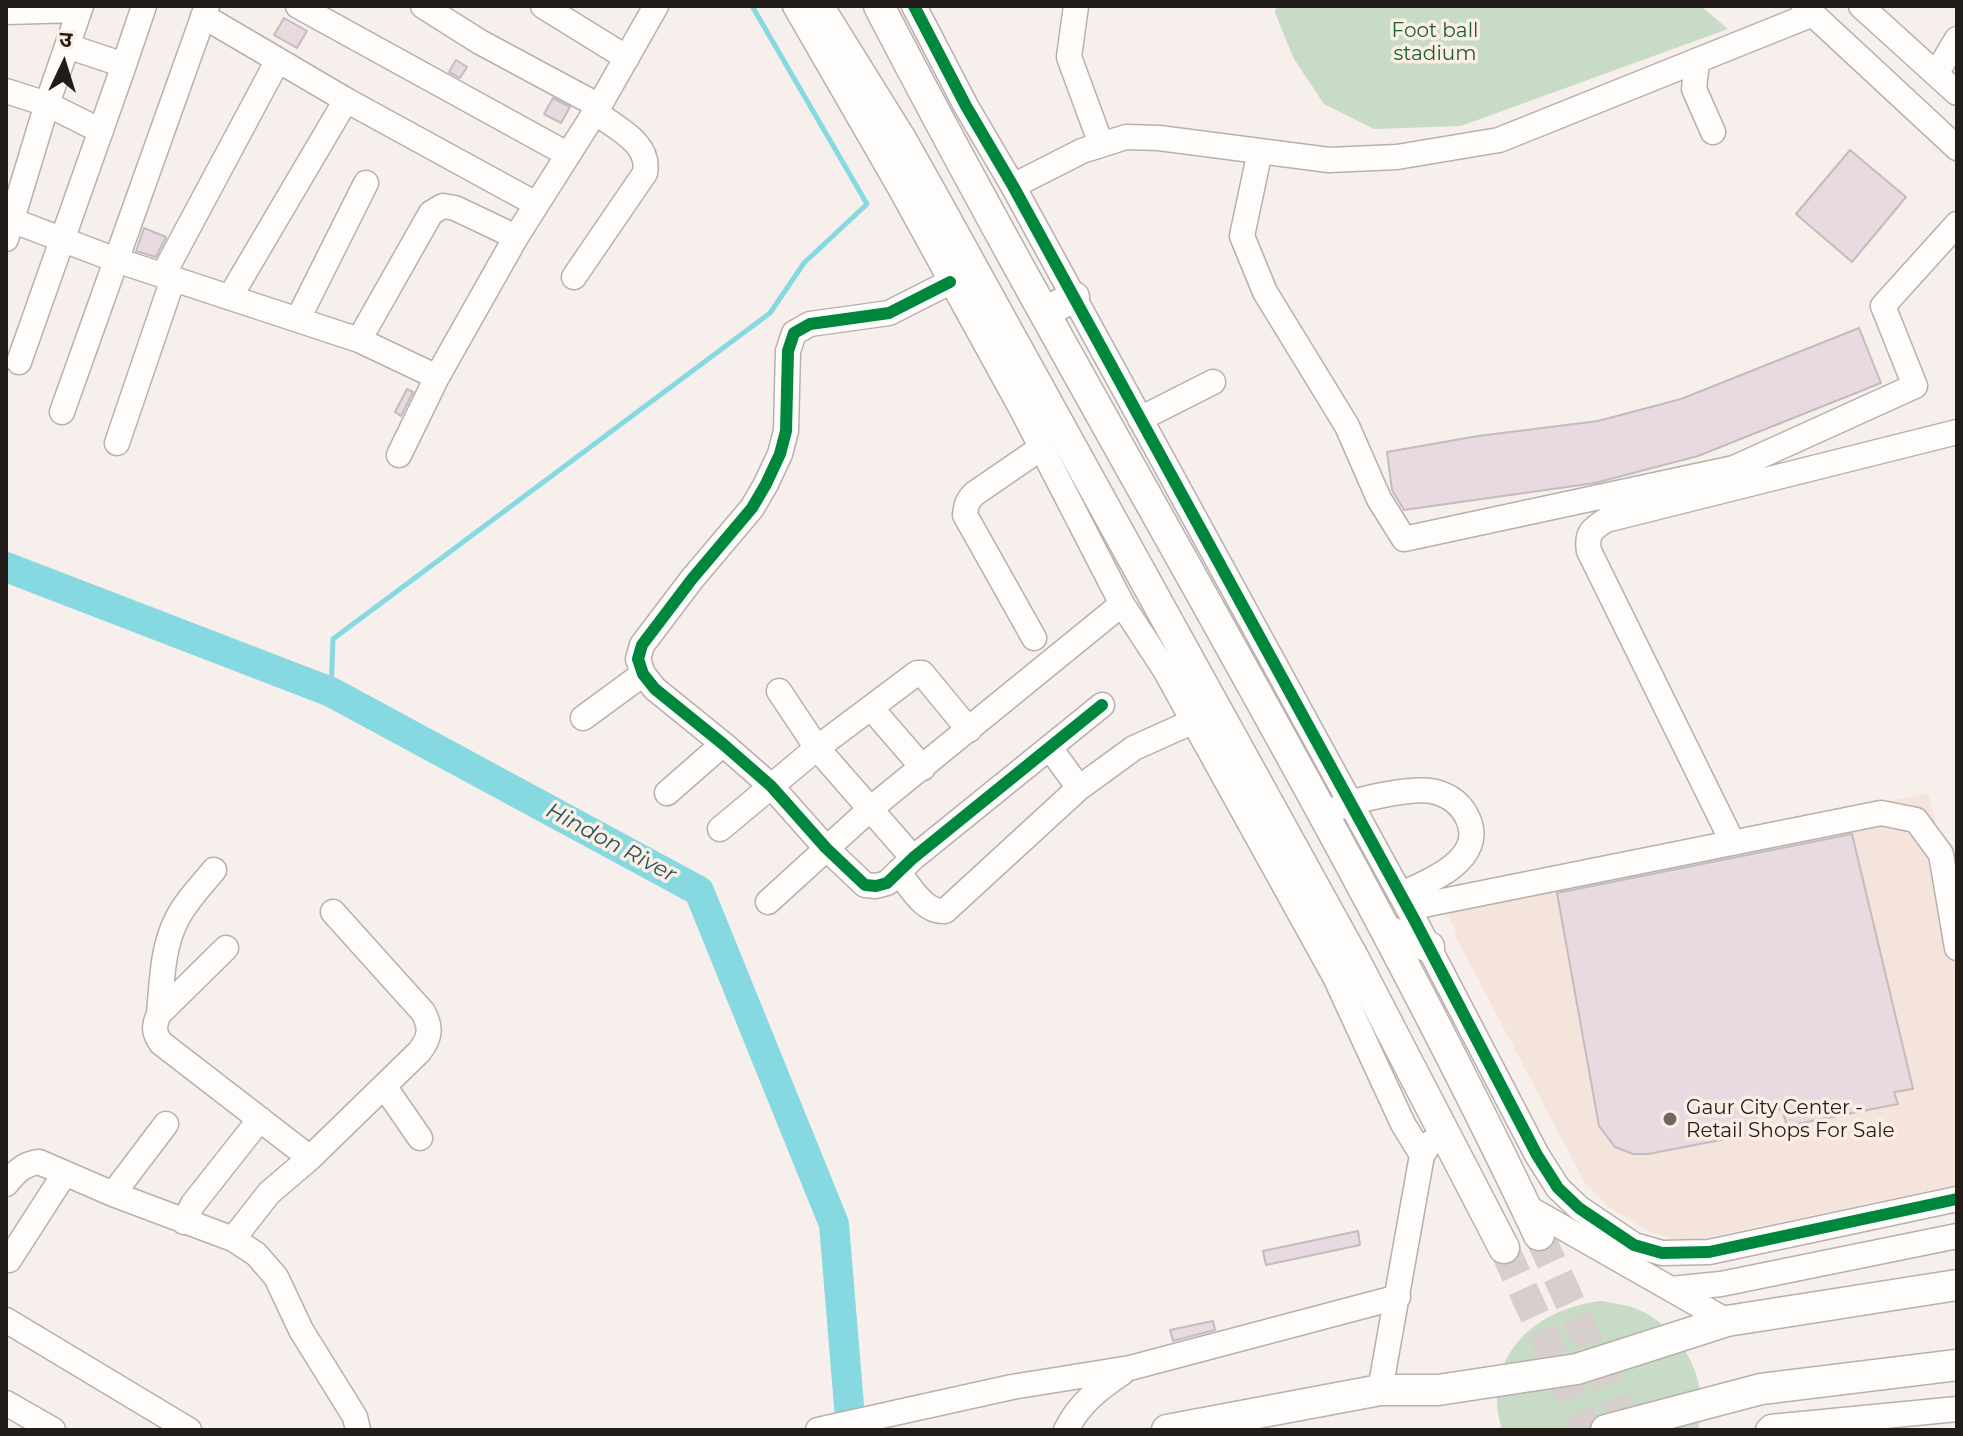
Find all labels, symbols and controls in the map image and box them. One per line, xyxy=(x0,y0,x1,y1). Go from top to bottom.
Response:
park label: Foot ball stadium xyxy=(1392,19,1478,66)
north arrow xyxy=(24,24,104,104)
text: उ xyxy=(58,26,73,53)
water label: Hindon River xyxy=(541,798,681,888)
place label: Gaur City Center - Retail Shops For Sale xyxy=(1686,1096,1895,1143)
marker: Gaur City Center - Retail Shops For Sale xyxy=(1661,1110,1679,1128)

